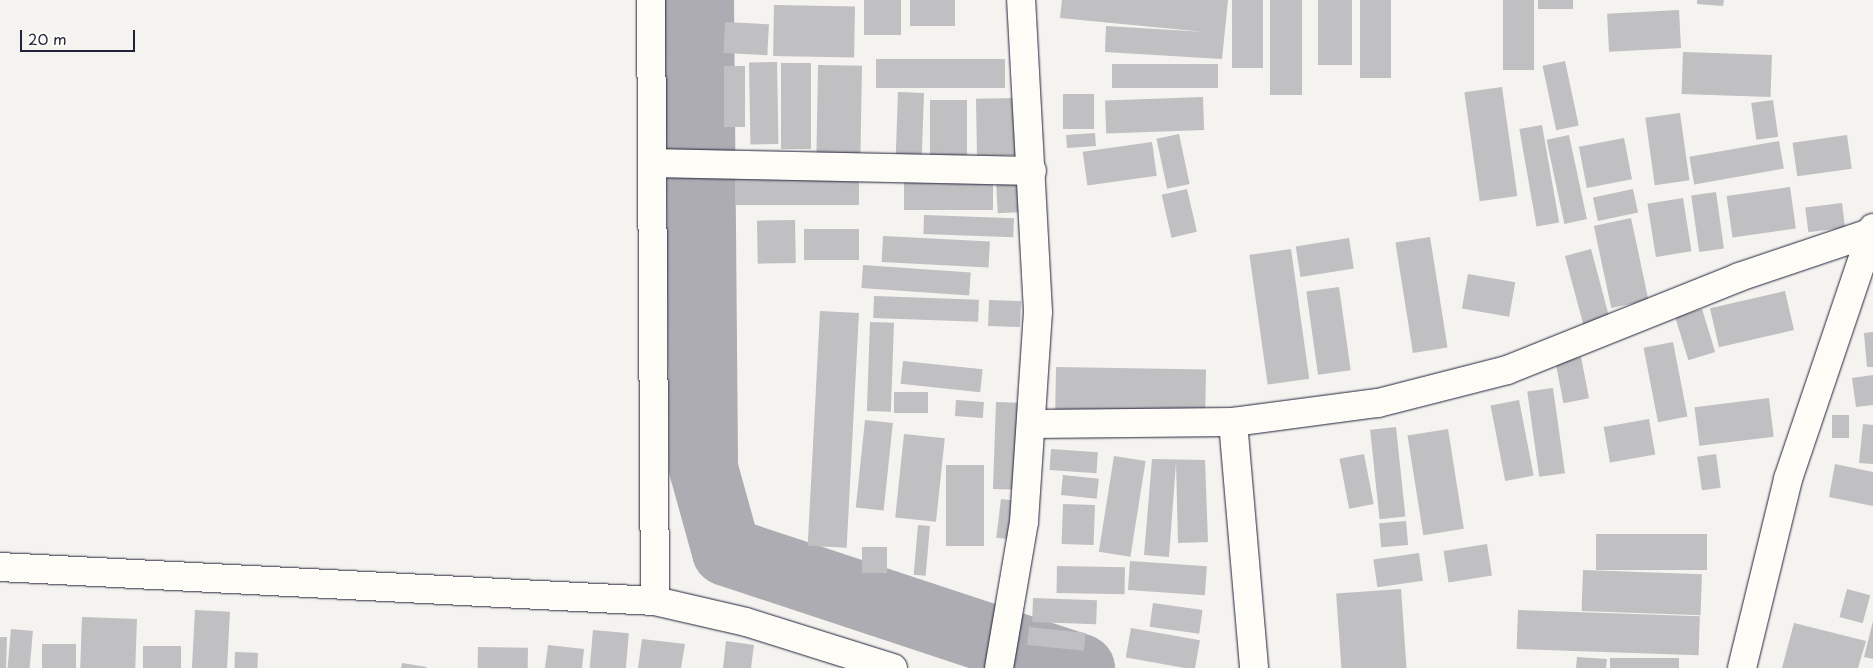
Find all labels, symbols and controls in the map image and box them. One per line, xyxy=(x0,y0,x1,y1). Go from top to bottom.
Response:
scale bar xyxy=(22,20,138,52)
text: 20 m xyxy=(28,27,67,50)

